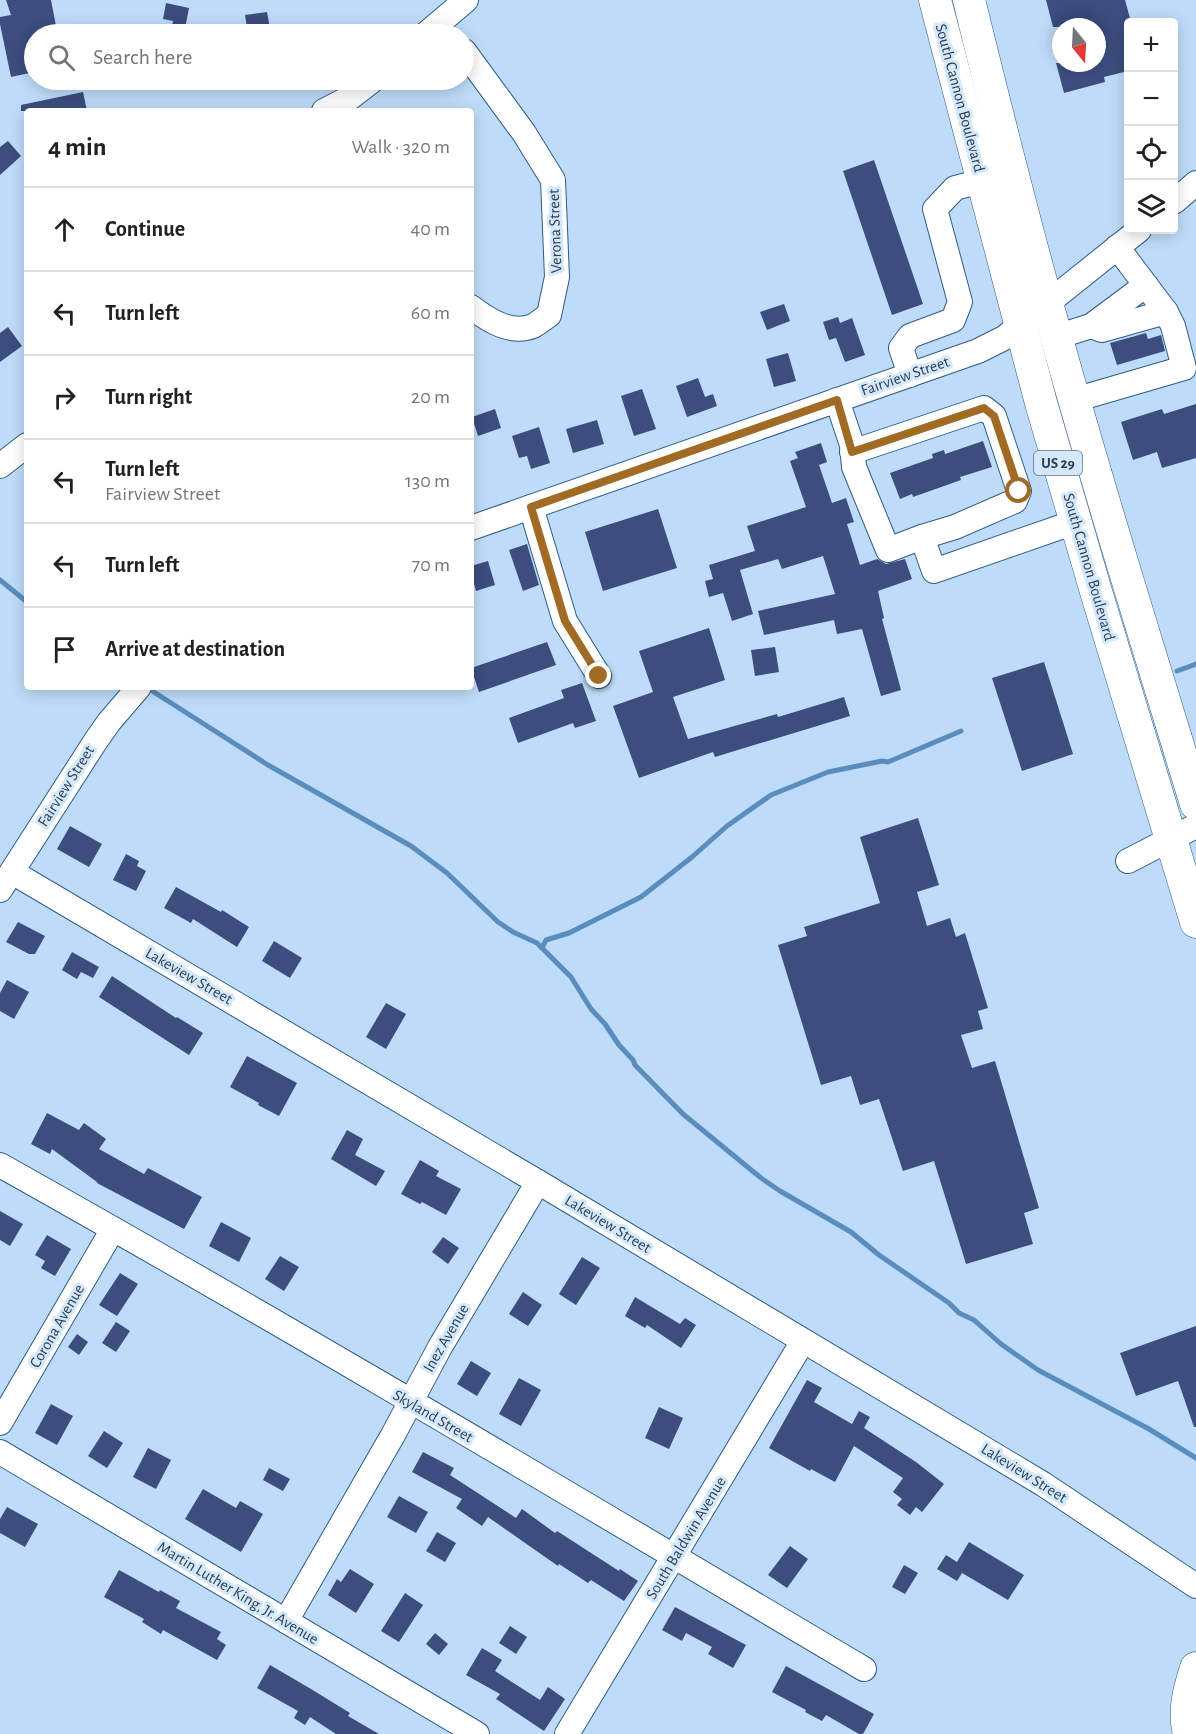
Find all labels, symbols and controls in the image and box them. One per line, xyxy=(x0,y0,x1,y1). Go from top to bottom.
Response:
north arrow xyxy=(1052,18,1106,72)
map controls xyxy=(1124,18,1178,234)
button: + xyxy=(1124,18,1178,72)
street label: South Cannon Boulevard xyxy=(933,22,987,174)
search box xyxy=(24,24,474,90)
icon: search xyxy=(45,41,78,74)
text: Search here xyxy=(93,46,192,68)
button: − xyxy=(1124,72,1178,126)
button: locate xyxy=(1124,126,1178,180)
text: 4 min xyxy=(48,134,107,160)
text: Walk · 320 m xyxy=(352,137,450,157)
button: layers xyxy=(1124,180,1178,234)
street label: Verona Street xyxy=(546,188,564,274)
icon: ahead xyxy=(48,213,81,246)
text: Continue xyxy=(105,218,185,240)
text: 40 m xyxy=(411,219,450,239)
icon: left xyxy=(48,297,81,330)
text: Turn left xyxy=(105,302,179,324)
text: 60 m xyxy=(411,303,450,323)
street label: Fairview Street xyxy=(859,353,951,399)
icon: right xyxy=(48,381,81,414)
text: Turn right xyxy=(105,386,192,408)
text: 20 m xyxy=(411,387,450,407)
road number: US 29 xyxy=(1034,451,1082,475)
text: Turn left xyxy=(105,458,179,480)
icon: left xyxy=(48,465,81,498)
text: 130 m xyxy=(405,471,450,491)
route start xyxy=(1005,477,1031,503)
text: Fairview Street xyxy=(105,484,220,504)
street label: South Cannon Boulevard xyxy=(1060,491,1118,643)
icon: left xyxy=(48,549,81,582)
text: Turn left xyxy=(105,554,179,576)
text: 70 m xyxy=(412,555,450,575)
icon: arrive xyxy=(48,633,81,666)
text: Arrive at destination xyxy=(105,638,285,660)
route end xyxy=(585,662,611,688)
street label: Fairview Street xyxy=(35,743,97,829)
street label: Lakeview Street xyxy=(143,945,235,1007)
street label: Lakeview Street xyxy=(562,1192,654,1256)
street label: Corona Avenue xyxy=(27,1282,87,1370)
street label: Inez Avenue xyxy=(420,1301,472,1375)
street label: Skyland Street xyxy=(390,1387,476,1446)
street label: Lakeview Street xyxy=(978,1440,1070,1506)
street label: South Baldwin Avenue xyxy=(643,1474,729,1602)
street label: Martin Luther King, Jr. Avenue xyxy=(155,1539,321,1647)

